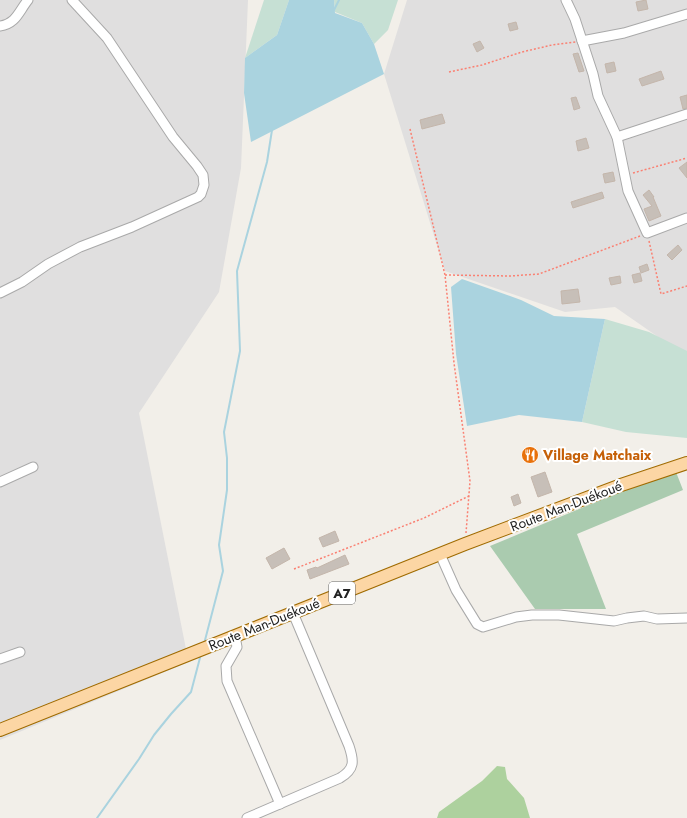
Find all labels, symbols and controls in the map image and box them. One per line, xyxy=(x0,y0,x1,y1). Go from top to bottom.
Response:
restaurant icon: Village Matchaix xyxy=(520,445,540,465)
place label: Village Matchaix xyxy=(542,445,652,465)
street label: Route Man-Duékoué xyxy=(507,475,625,537)
road number: A7 xyxy=(329,582,355,604)
street label: Route Man-Duékoué xyxy=(205,593,323,655)

